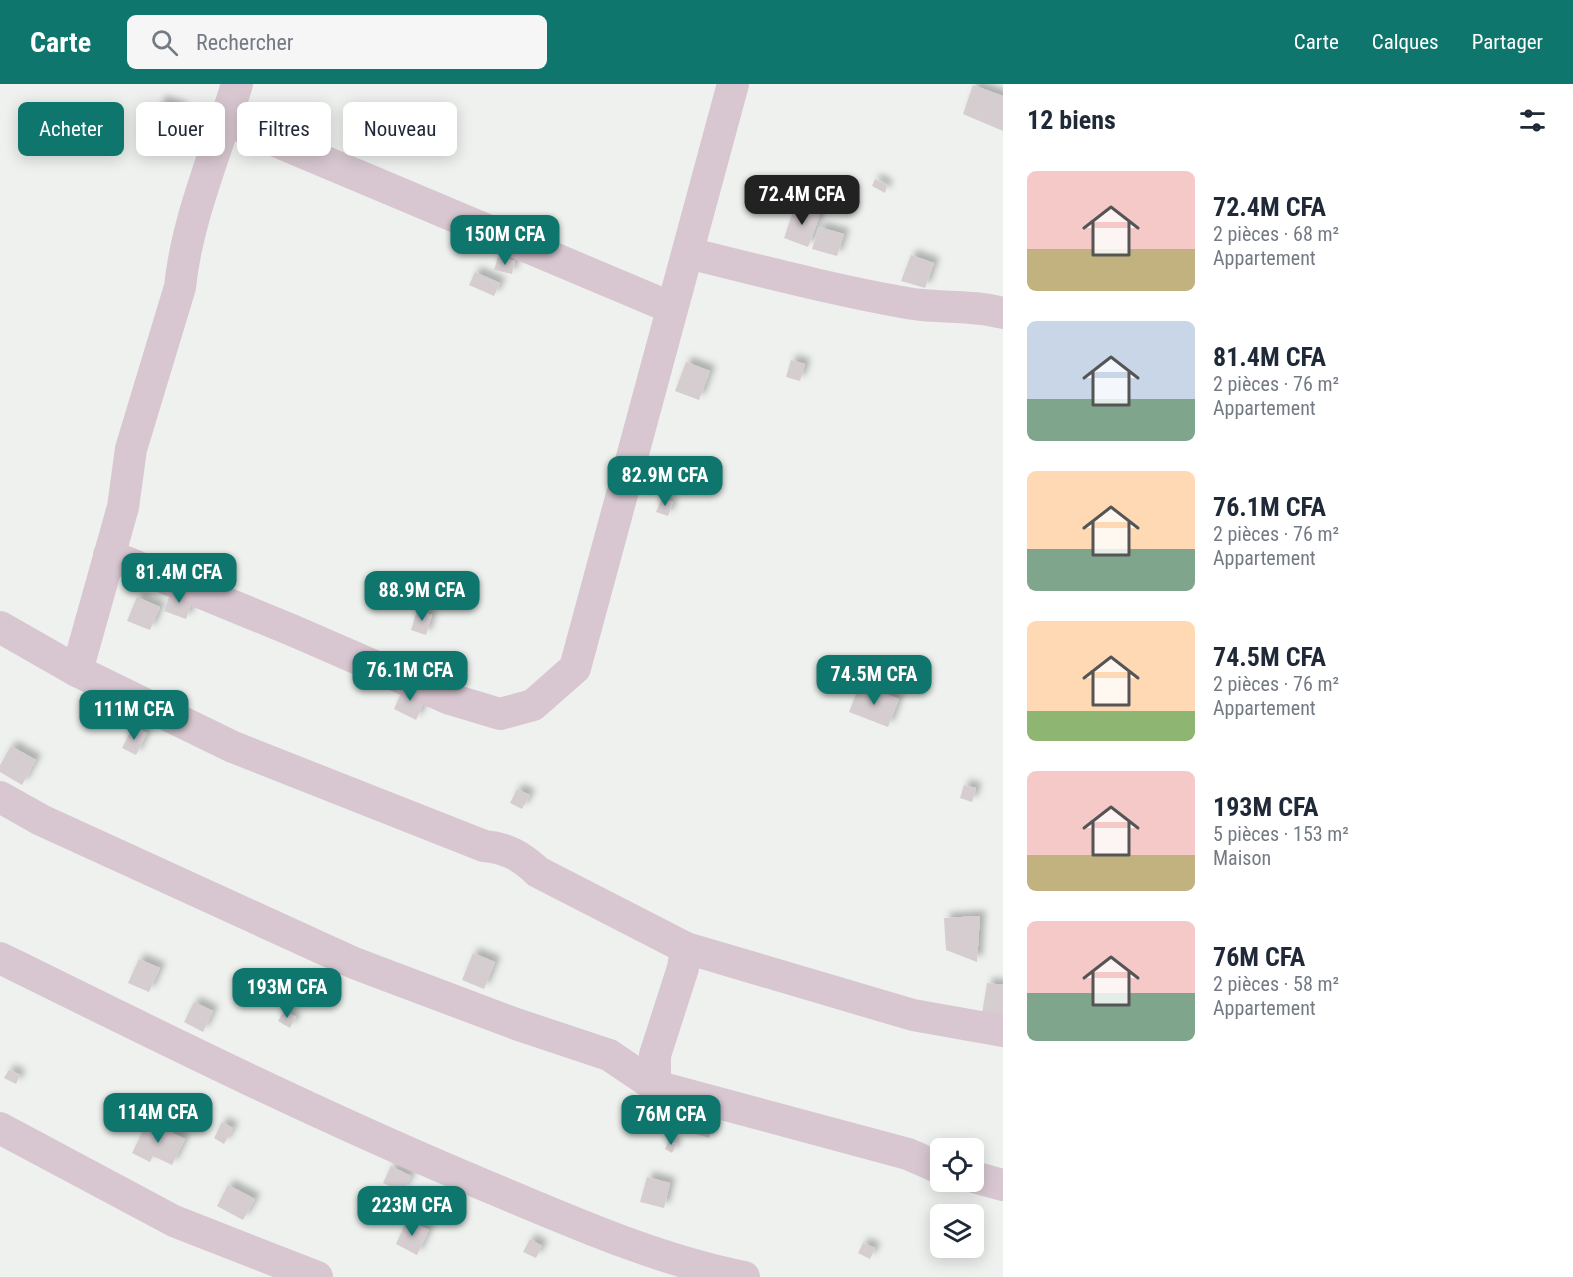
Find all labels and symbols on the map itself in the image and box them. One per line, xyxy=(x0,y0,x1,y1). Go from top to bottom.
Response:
pin: 72.4M CFA xyxy=(733,175,871,226)
pin: 150M CFA xyxy=(443,215,567,266)
pin: 82.9M CFA xyxy=(596,456,734,507)
pin: 81.4M CFA xyxy=(110,553,248,604)
pin: 88.9M CFA xyxy=(353,571,491,622)
pin: 76.1M CFA xyxy=(341,651,479,702)
pin: 74.5M CFA xyxy=(805,655,943,706)
pin: 111M CFA xyxy=(72,690,196,741)
pin: 193M CFA xyxy=(225,968,349,1019)
pin: 114M CFA xyxy=(96,1093,220,1144)
pin: 76M CFA xyxy=(616,1095,726,1146)
pin: 223M CFA xyxy=(350,1186,474,1237)

